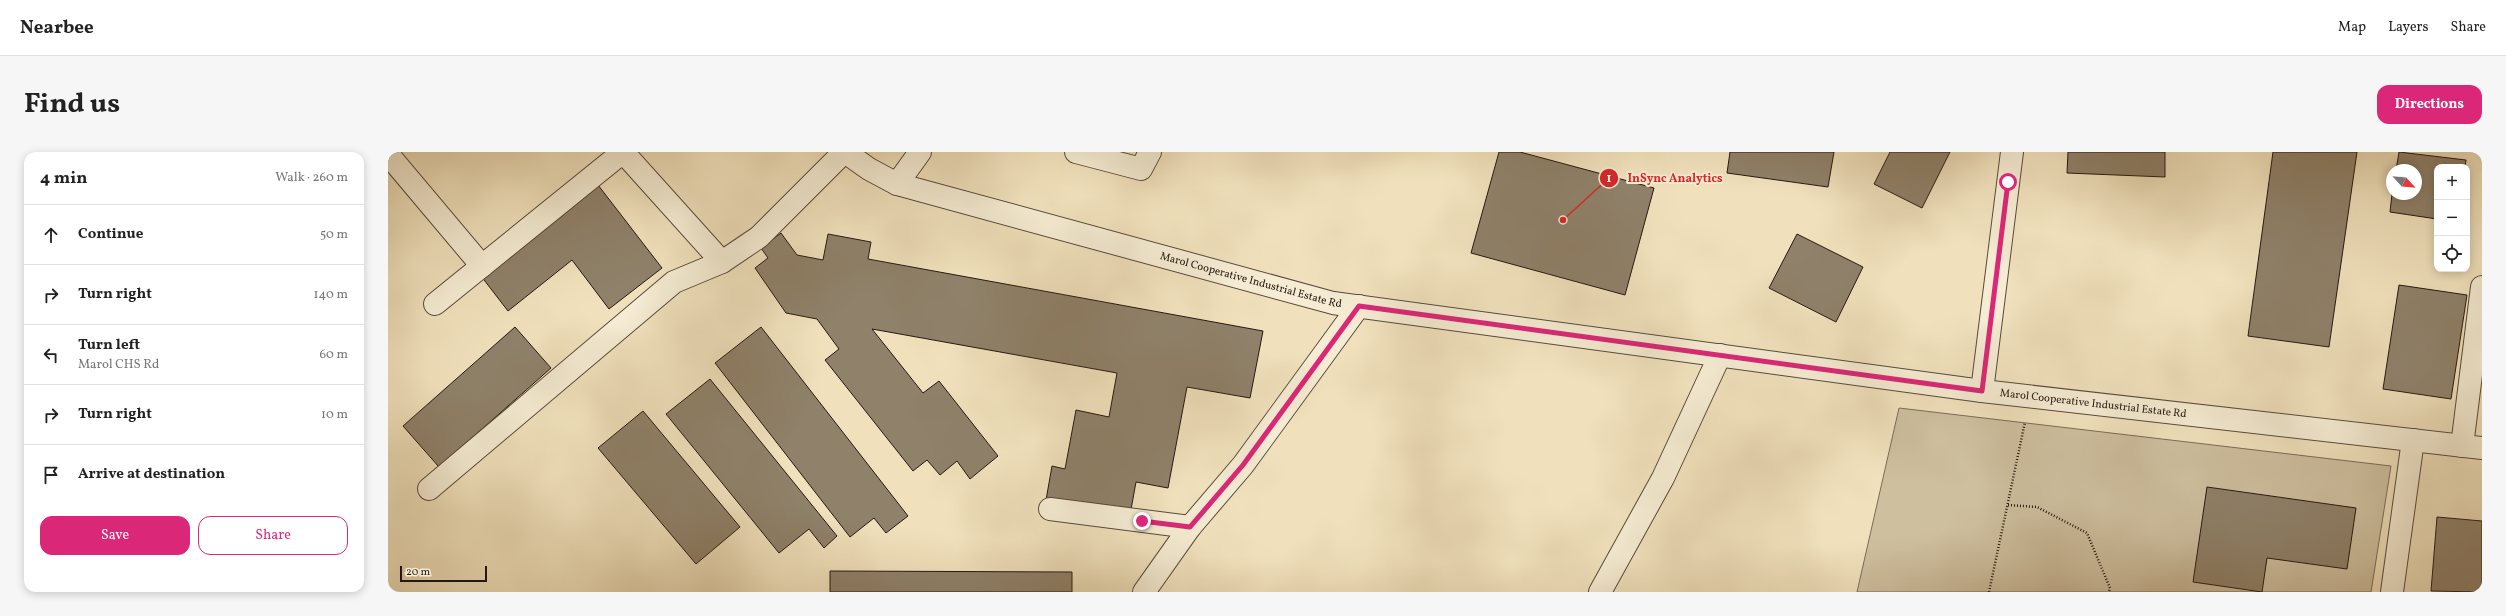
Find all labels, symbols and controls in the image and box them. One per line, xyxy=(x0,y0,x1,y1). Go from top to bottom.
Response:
text: Nearbee xyxy=(20,15,94,41)
text: Map xyxy=(2338,18,2366,37)
text: Layers xyxy=(2388,18,2428,37)
text: Share xyxy=(2450,18,2486,37)
text: Find us xyxy=(24,85,120,124)
button: Directions xyxy=(2377,85,2482,124)
north arrow xyxy=(2386,164,2422,200)
map controls xyxy=(2434,164,2470,272)
button: + xyxy=(2434,164,2470,200)
callout: InSync Analytics xyxy=(1599,166,1730,190)
text: 4 min xyxy=(40,167,87,190)
text: Walk · 260 m xyxy=(275,169,348,187)
text: 1 xyxy=(1607,171,1612,187)
text: InSync Analytics xyxy=(1627,171,1723,187)
route start xyxy=(1999,173,2017,191)
button: − xyxy=(2434,200,2470,236)
icon: ahead xyxy=(40,224,62,246)
text: Continue xyxy=(78,224,143,245)
text: 50 m xyxy=(320,226,348,244)
button: locate xyxy=(2434,236,2470,272)
street label: Marol Cooperative Industrial Estate Rd xyxy=(1158,249,1343,312)
icon: right xyxy=(40,284,62,306)
text: Turn right xyxy=(78,284,152,305)
text: 140 m xyxy=(314,286,348,304)
text: Turn left xyxy=(78,335,140,356)
icon: left xyxy=(40,344,62,366)
text: 60 m xyxy=(320,346,348,364)
text: Marol CHS Rd xyxy=(78,356,159,374)
street label: Marol Cooperative Industrial Estate Rd xyxy=(1999,386,2187,422)
icon: right xyxy=(40,404,62,426)
text: Turn right xyxy=(78,404,152,425)
text: 10 m xyxy=(321,406,348,424)
icon: arrive xyxy=(40,464,62,486)
text: Arrive at destination xyxy=(78,464,225,485)
route end xyxy=(1133,512,1151,530)
button: Save xyxy=(40,516,190,555)
button: Share xyxy=(198,516,348,555)
scale bar xyxy=(400,564,487,583)
text: 20 m xyxy=(406,565,430,580)

